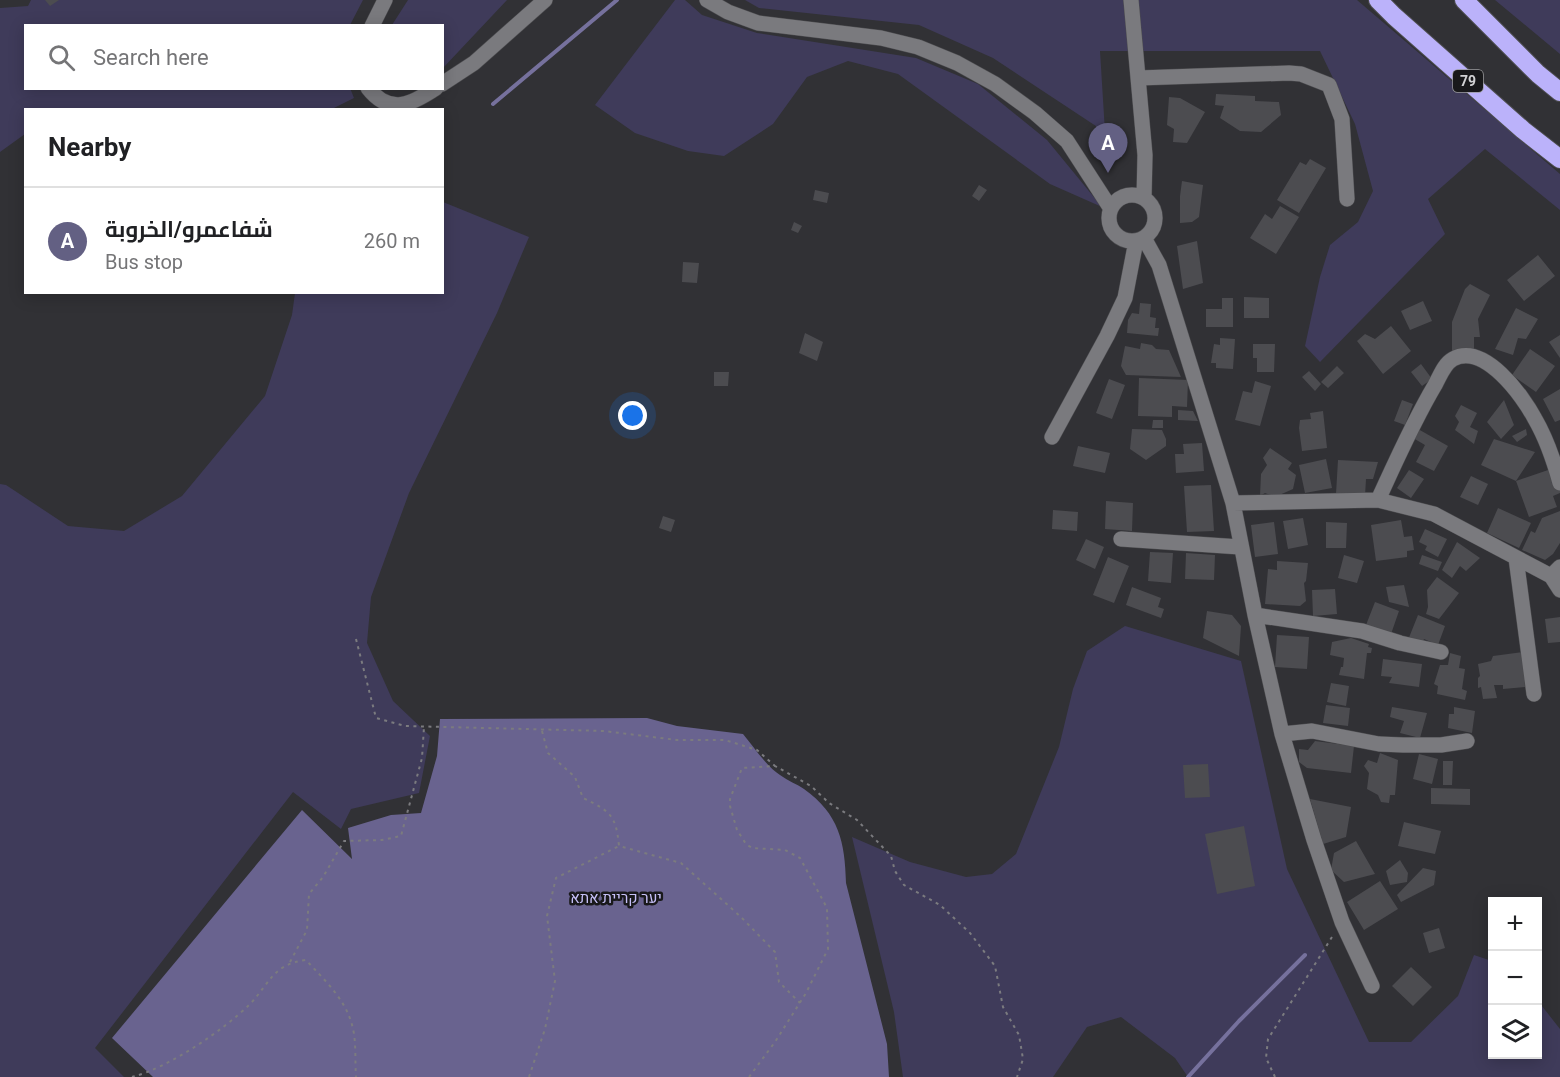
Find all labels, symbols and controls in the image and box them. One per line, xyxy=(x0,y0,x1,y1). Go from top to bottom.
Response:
search box xyxy=(24,24,444,90)
icon: search xyxy=(45,41,78,74)
text: Search here xyxy=(93,45,209,70)
road number: 79 xyxy=(1453,70,1483,92)
pin: A xyxy=(1088,124,1128,173)
text: Nearby xyxy=(48,132,131,162)
text: شفاعمرو/الخروبة xyxy=(105,217,273,242)
text: A xyxy=(61,229,74,253)
text: 260 m xyxy=(364,229,420,253)
text: Bus stop xyxy=(105,250,183,274)
your location xyxy=(618,401,647,430)
park label: יער קריית אתא xyxy=(570,889,662,907)
map controls xyxy=(1488,897,1542,1059)
button: + xyxy=(1488,897,1542,951)
button: − xyxy=(1488,951,1542,1005)
button: layers xyxy=(1488,1005,1542,1059)

